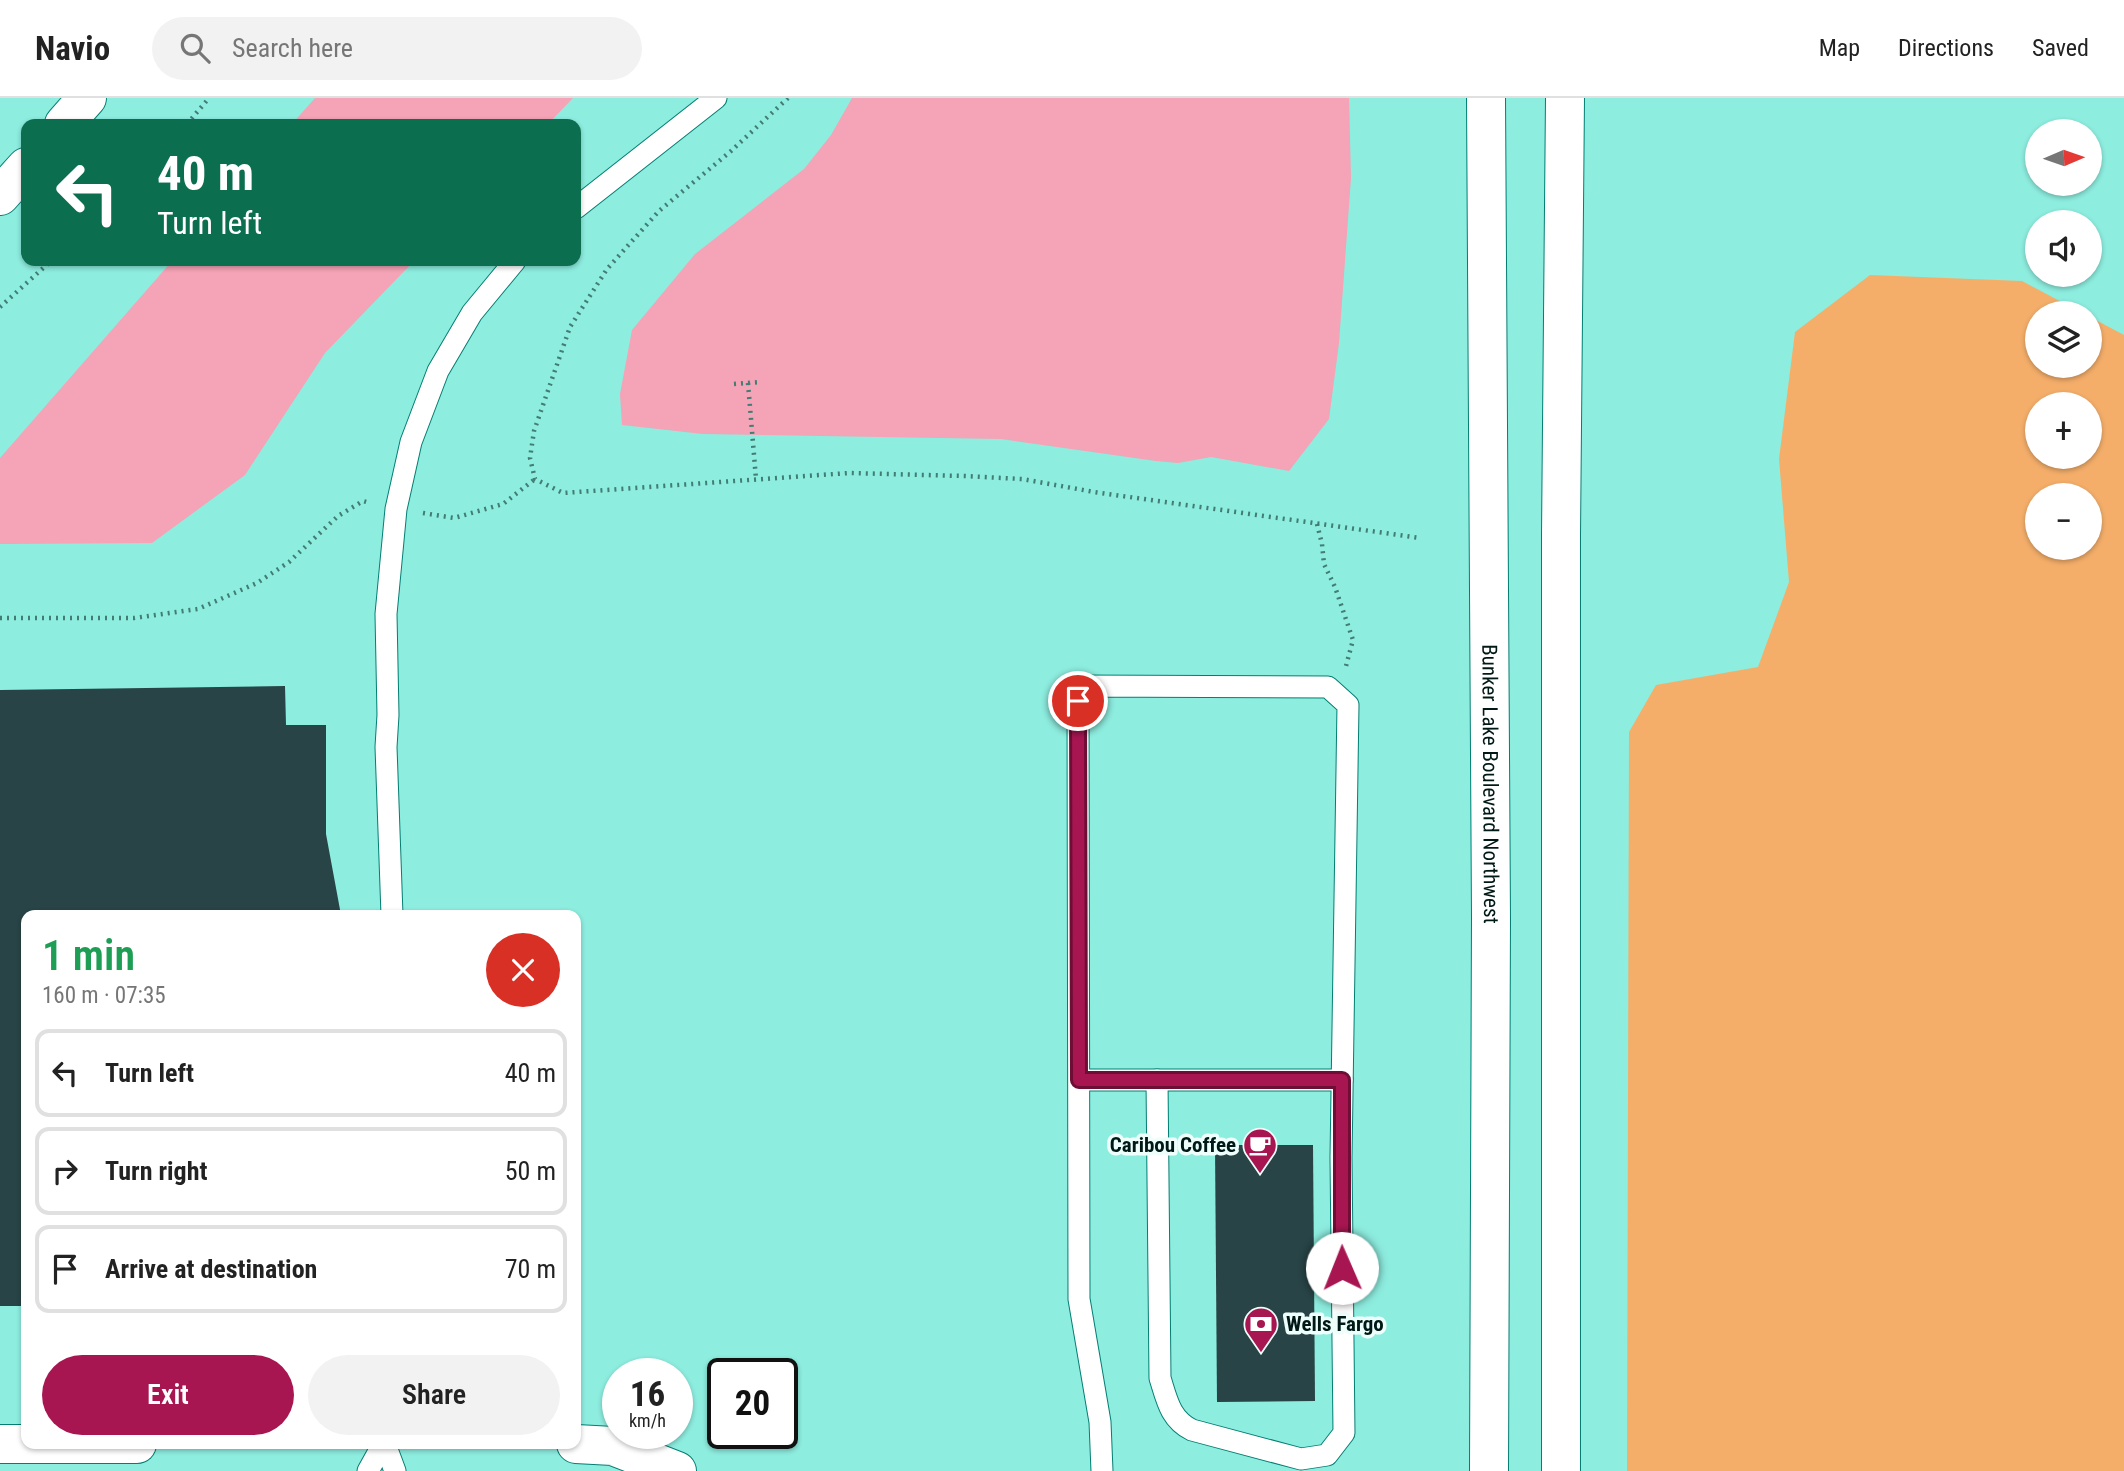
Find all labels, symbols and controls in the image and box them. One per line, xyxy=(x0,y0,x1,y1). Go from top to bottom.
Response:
search box xyxy=(152,17,642,80)
text: Navio xyxy=(35,29,110,68)
icon: search xyxy=(176,29,214,67)
text: Search here xyxy=(232,33,353,63)
text: Map xyxy=(1819,34,1860,62)
text: Directions xyxy=(1898,34,1994,62)
text: Saved xyxy=(2032,34,2089,62)
north arrow xyxy=(2025,119,2102,196)
map controls xyxy=(2025,119,2102,560)
text: 40 m xyxy=(157,145,254,202)
icon: left xyxy=(42,147,133,238)
text: Turn left xyxy=(157,204,262,242)
button: sound xyxy=(2025,210,2102,287)
button: layers xyxy=(2025,301,2102,378)
button: + xyxy=(2025,392,2102,469)
button: − xyxy=(2025,483,2102,560)
street label: Bunker Lake Boulevard Northwest xyxy=(1477,644,1503,924)
pin xyxy=(1048,671,1108,731)
icon: arrive xyxy=(1059,682,1097,720)
text: 1 min xyxy=(42,931,135,980)
button: close xyxy=(486,933,560,1007)
text: 160 m · 07:35 xyxy=(42,982,166,1009)
icon: left xyxy=(46,1054,84,1092)
text: Turn left xyxy=(105,1058,194,1088)
text: 40 m xyxy=(505,1058,556,1088)
cafe icon: Caribou Coffee xyxy=(1241,1126,1279,1175)
place label: Caribou Coffee xyxy=(1110,1133,1236,1157)
icon: right xyxy=(46,1152,84,1190)
text: Turn right xyxy=(105,1156,207,1186)
text: 50 m xyxy=(505,1156,556,1186)
position arrow xyxy=(1305,1231,1379,1305)
icon: arrive xyxy=(46,1250,84,1288)
text: Arrive at destination xyxy=(105,1254,317,1284)
text: 70 m xyxy=(505,1254,556,1284)
bank icon: Wells Fargo xyxy=(1242,1305,1280,1354)
place label: Wells Fargo xyxy=(1286,1312,1384,1336)
button: Exit xyxy=(42,1355,294,1435)
button: Share xyxy=(308,1355,560,1435)
speed limit sign: 20 xyxy=(707,1358,798,1449)
text: 16 xyxy=(630,1374,665,1415)
text: km/h xyxy=(629,1410,666,1431)

